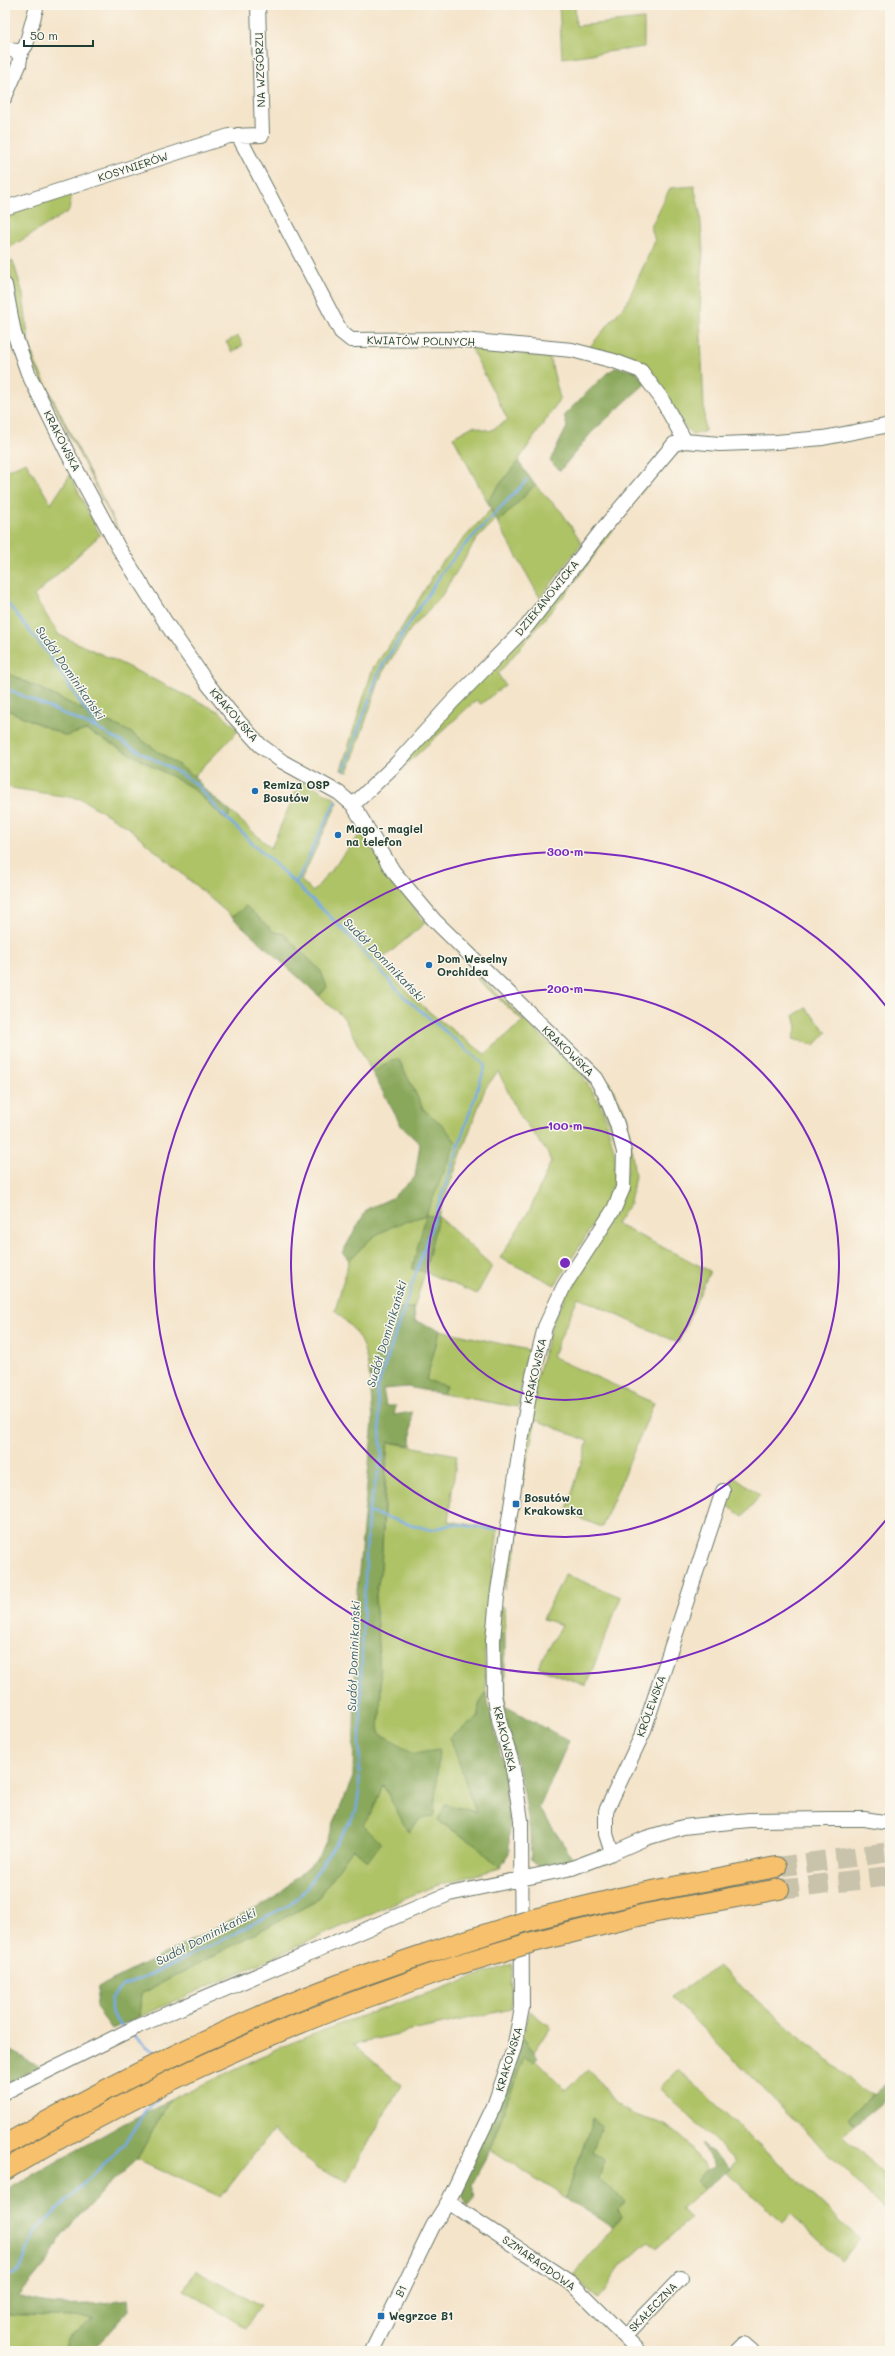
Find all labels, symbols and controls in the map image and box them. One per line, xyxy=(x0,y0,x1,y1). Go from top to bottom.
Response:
scale bar xyxy=(24,22,93,48)
text: 50 m xyxy=(30,27,58,43)
street label: NA WZGÓRZU xyxy=(251,32,268,108)
street label: KOSYNIERÓW xyxy=(96,148,170,185)
street label: KWIATÓW POLNYCH xyxy=(367,332,476,349)
street label: KRAKOWSKA xyxy=(41,408,84,474)
street label: DZIEKANOWICKA xyxy=(511,557,582,639)
water label: Sudół Dominikański xyxy=(32,622,109,723)
street label: KRAKOWSKA xyxy=(207,685,262,745)
place label: Remiza OSP Bosutów xyxy=(263,777,330,805)
marker: Remiza OSP Bosutów xyxy=(250,786,260,796)
place label: Mago - magiel na telefon xyxy=(346,821,423,849)
marker: Mago - magiel na telefon xyxy=(333,830,343,840)
text: 300 m xyxy=(547,843,583,859)
water label: Sudół Dominikański xyxy=(340,914,429,1005)
place label: Dom Weselny Orchidea xyxy=(437,951,508,979)
marker: Dom Weselny Orchidea xyxy=(424,960,434,970)
text: 200 m xyxy=(547,980,583,996)
street label: KRAKOWSKA xyxy=(539,1022,598,1079)
text: 100 m xyxy=(548,1117,582,1133)
centre of rings xyxy=(558,1256,572,1270)
water label: Sudół Dominikański xyxy=(362,1278,410,1389)
street label: KRAKOWSKA xyxy=(520,1337,549,1405)
place label: Bosutów Krakowska xyxy=(524,1490,583,1518)
marker: Bosutów Krakowska xyxy=(511,1499,521,1509)
water label: Sudół Dominikański xyxy=(343,1600,363,1712)
street label: KRÓLEWSKA xyxy=(632,1673,669,1739)
street label: KRAKOWSKA xyxy=(490,1705,521,1773)
water label: Sudół Dominikański xyxy=(153,1904,259,1968)
street label: KRAKOWSKA xyxy=(492,2025,525,2093)
street label: SZMARAGDOWA xyxy=(500,2232,579,2293)
street label: SKAŁECZNA xyxy=(625,2279,680,2335)
street label: B1 xyxy=(391,2282,410,2299)
place label: Węgrzce B1 xyxy=(389,2308,453,2323)
marker: Węgrzce B1 xyxy=(376,2311,386,2321)

